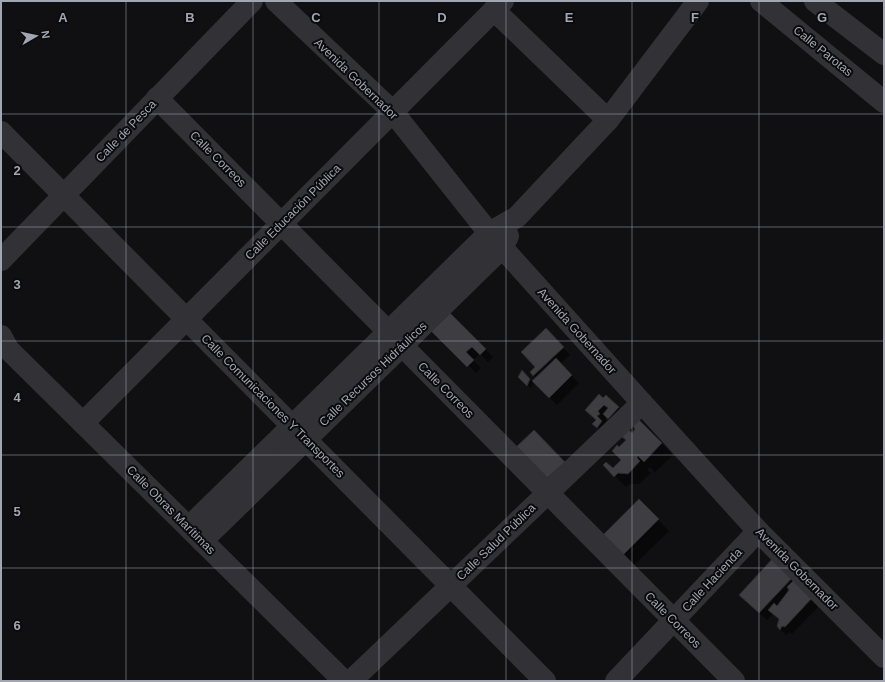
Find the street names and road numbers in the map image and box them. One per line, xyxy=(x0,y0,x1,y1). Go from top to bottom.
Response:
street label: Calle Parotas xyxy=(791,23,855,79)
street label: Avenida Gobernador xyxy=(311,36,401,122)
street label: Calle de Pesca xyxy=(93,97,159,165)
street label: Calle Correos xyxy=(187,128,249,190)
street label: Calle Educación Pública xyxy=(242,161,344,263)
street label: Avenida Gobernador xyxy=(535,285,619,377)
street label: Calle Recursos Hidráulicos xyxy=(316,319,430,429)
street label: Calle Comunicaciones Y Transportes xyxy=(198,331,348,481)
street label: Calle Correos xyxy=(415,359,477,421)
street label: Calle Obras Marítimas xyxy=(124,463,218,557)
street label: Calle Salud Pública xyxy=(454,501,539,583)
street label: Avenida Gobernador xyxy=(753,525,841,613)
street label: Calle Hacienda xyxy=(679,545,745,615)
street label: Calle Correos xyxy=(642,589,704,651)

